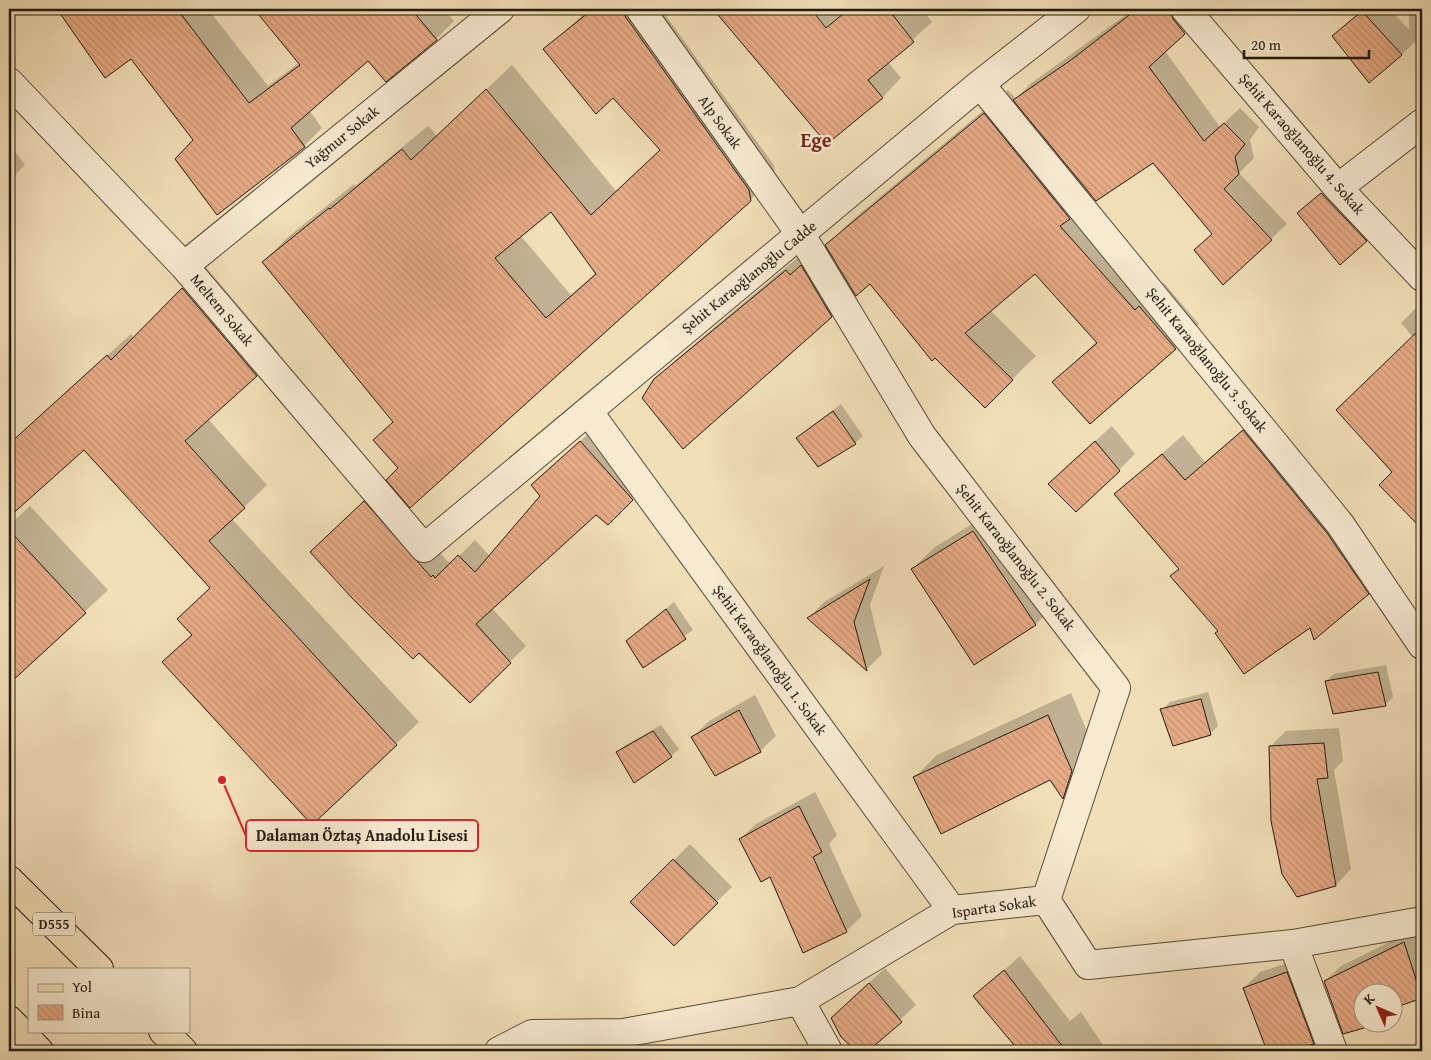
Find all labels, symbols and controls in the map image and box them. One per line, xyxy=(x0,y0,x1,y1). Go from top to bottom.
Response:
scale bar xyxy=(1244,28,1368,60)
text: 20 m xyxy=(1251,34,1282,55)
street label: Şehit Karaoğlanoğlu 4. Sokak xyxy=(1235,68,1370,219)
street label: Alp Sokak xyxy=(694,90,747,153)
street label: Yağmur Sokak xyxy=(300,100,383,173)
district label: Ege xyxy=(800,125,832,154)
street label: Şehit Karaoğlanoğlu Cadde xyxy=(677,215,821,338)
street label: Meltem Sokak xyxy=(186,269,259,351)
street label: Şehit Karaoğlanoğlu 3. Sokak xyxy=(1142,282,1273,437)
street label: Şehit Karaoğlanoğlu 2. Sokak xyxy=(952,479,1081,635)
street label: Şehit Karaoğlanoğlu 1. Sokak xyxy=(708,580,833,740)
callout: Dalaman Öztaş Anadolu Lisesi xyxy=(246,820,478,851)
text: Dalaman Öztaş Anadolu Lisesi xyxy=(256,823,468,847)
street label: Isparta Sokak xyxy=(950,890,1038,923)
road number: D555 xyxy=(33,912,75,936)
legend xyxy=(28,968,190,1032)
text: Yol xyxy=(72,976,92,997)
north arrow xyxy=(1354,982,1404,1032)
text: K xyxy=(1359,989,1379,1009)
text: Bina xyxy=(72,1002,100,1023)

